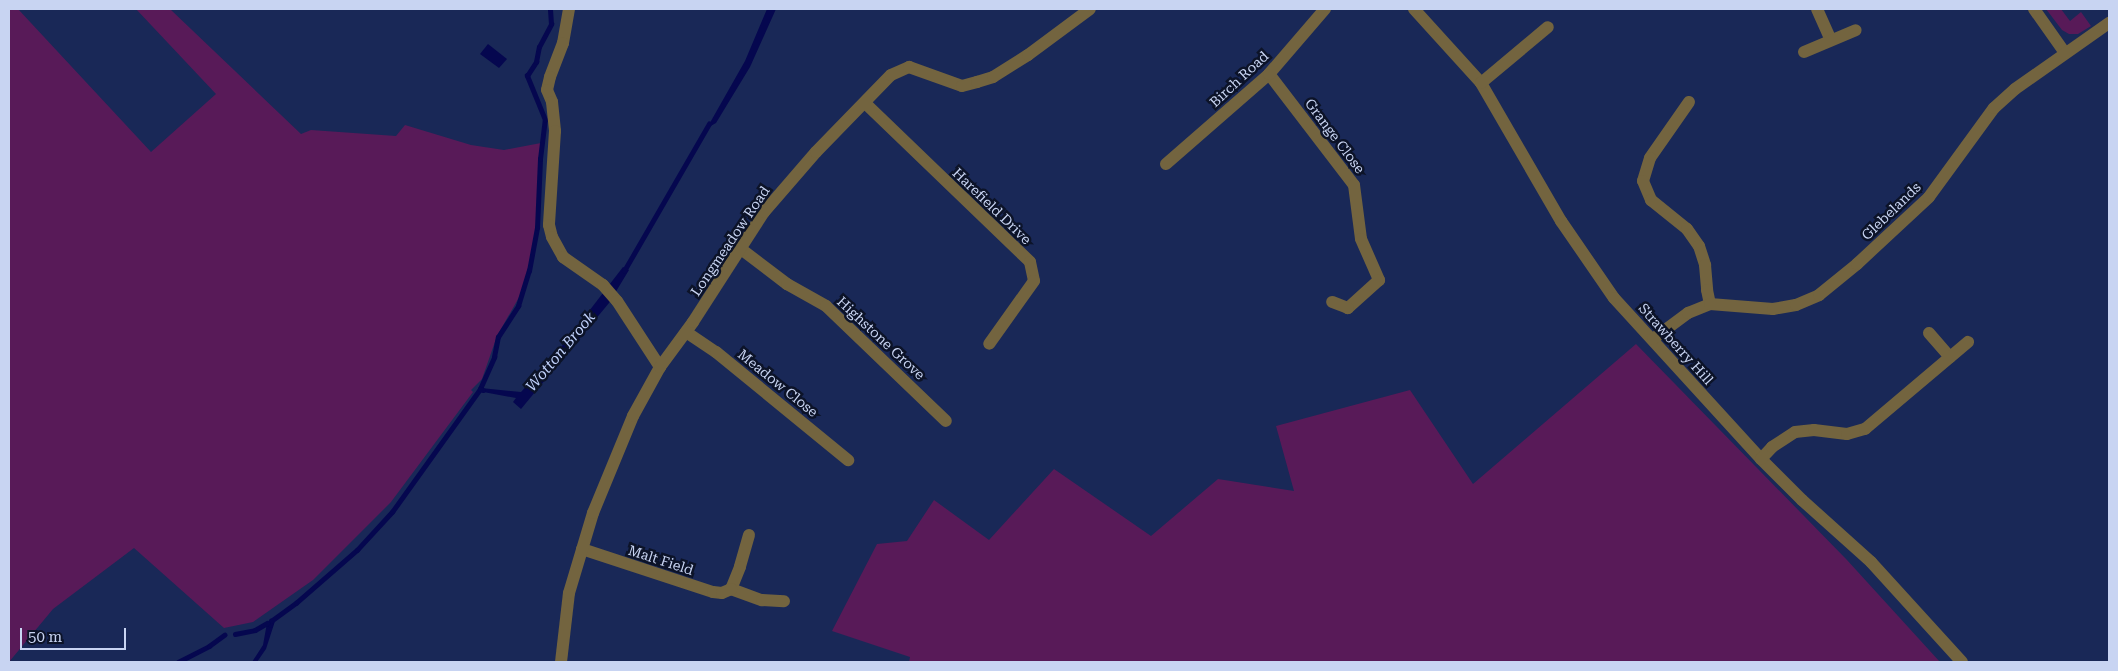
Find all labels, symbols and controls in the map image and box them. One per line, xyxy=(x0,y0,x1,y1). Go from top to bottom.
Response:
street label: Birch Road xyxy=(1206,48,1272,110)
street label: Grange Close xyxy=(1301,95,1369,177)
street label: Harefield Drive xyxy=(949,164,1035,248)
street label: Glebelands xyxy=(1858,179,1924,243)
street label: Longmeadow Road xyxy=(687,183,773,299)
street label: Highstone Grove xyxy=(834,293,928,383)
street label: Strawberry Hill xyxy=(1635,300,1717,388)
water label: Wotton Brook xyxy=(523,309,599,395)
street label: Meadow Close xyxy=(735,346,821,420)
street label: Malt Field xyxy=(626,542,696,578)
scale bar xyxy=(22,618,129,650)
text: 50 m xyxy=(28,628,62,646)

